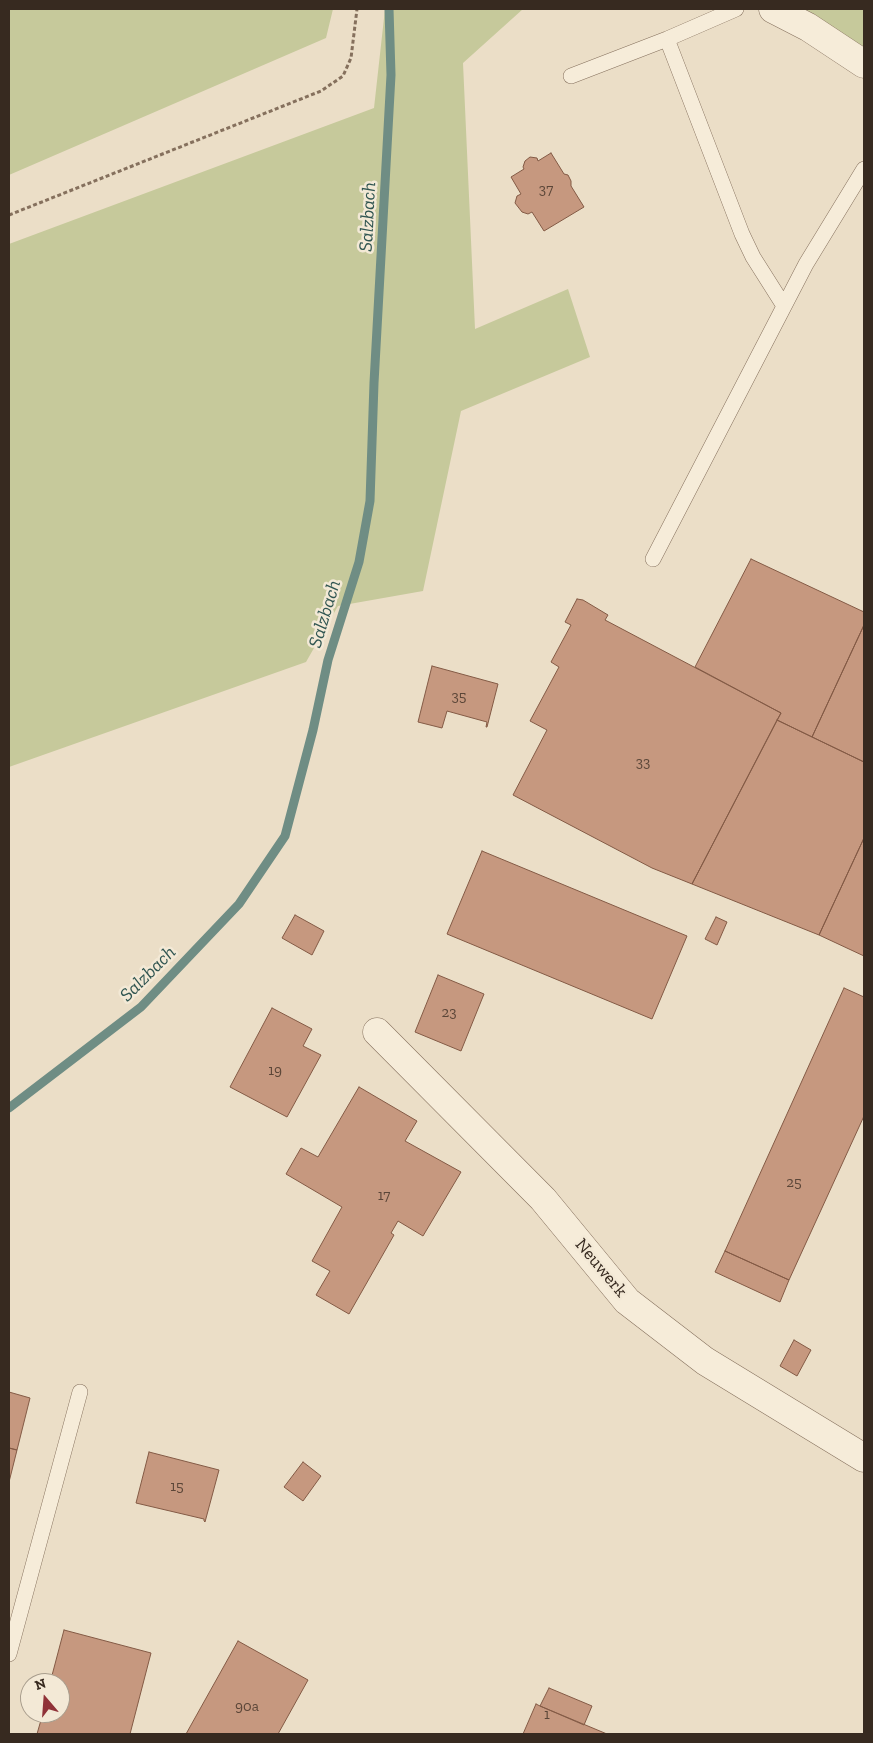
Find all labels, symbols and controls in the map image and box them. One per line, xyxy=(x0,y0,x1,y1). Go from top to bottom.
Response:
house number: 37 xyxy=(539,181,553,199)
water label: Salzbach xyxy=(355,182,381,252)
water label: Salzbach xyxy=(304,577,346,651)
house number: 35 xyxy=(451,688,467,706)
house number: 33 xyxy=(636,754,650,772)
water label: Salzbach xyxy=(115,941,181,1007)
house number: 23 xyxy=(441,1004,457,1022)
house number: 19 xyxy=(268,1062,282,1080)
house number: 25 xyxy=(786,1174,802,1192)
house number: 17 xyxy=(378,1187,390,1205)
street label: Neuwerk xyxy=(570,1234,632,1302)
house number: 15 xyxy=(170,1478,184,1496)
north arrow xyxy=(20,1673,70,1723)
text: N xyxy=(33,1674,48,1694)
house number: 90a xyxy=(235,1698,259,1716)
house number: 1 xyxy=(544,1706,550,1724)

